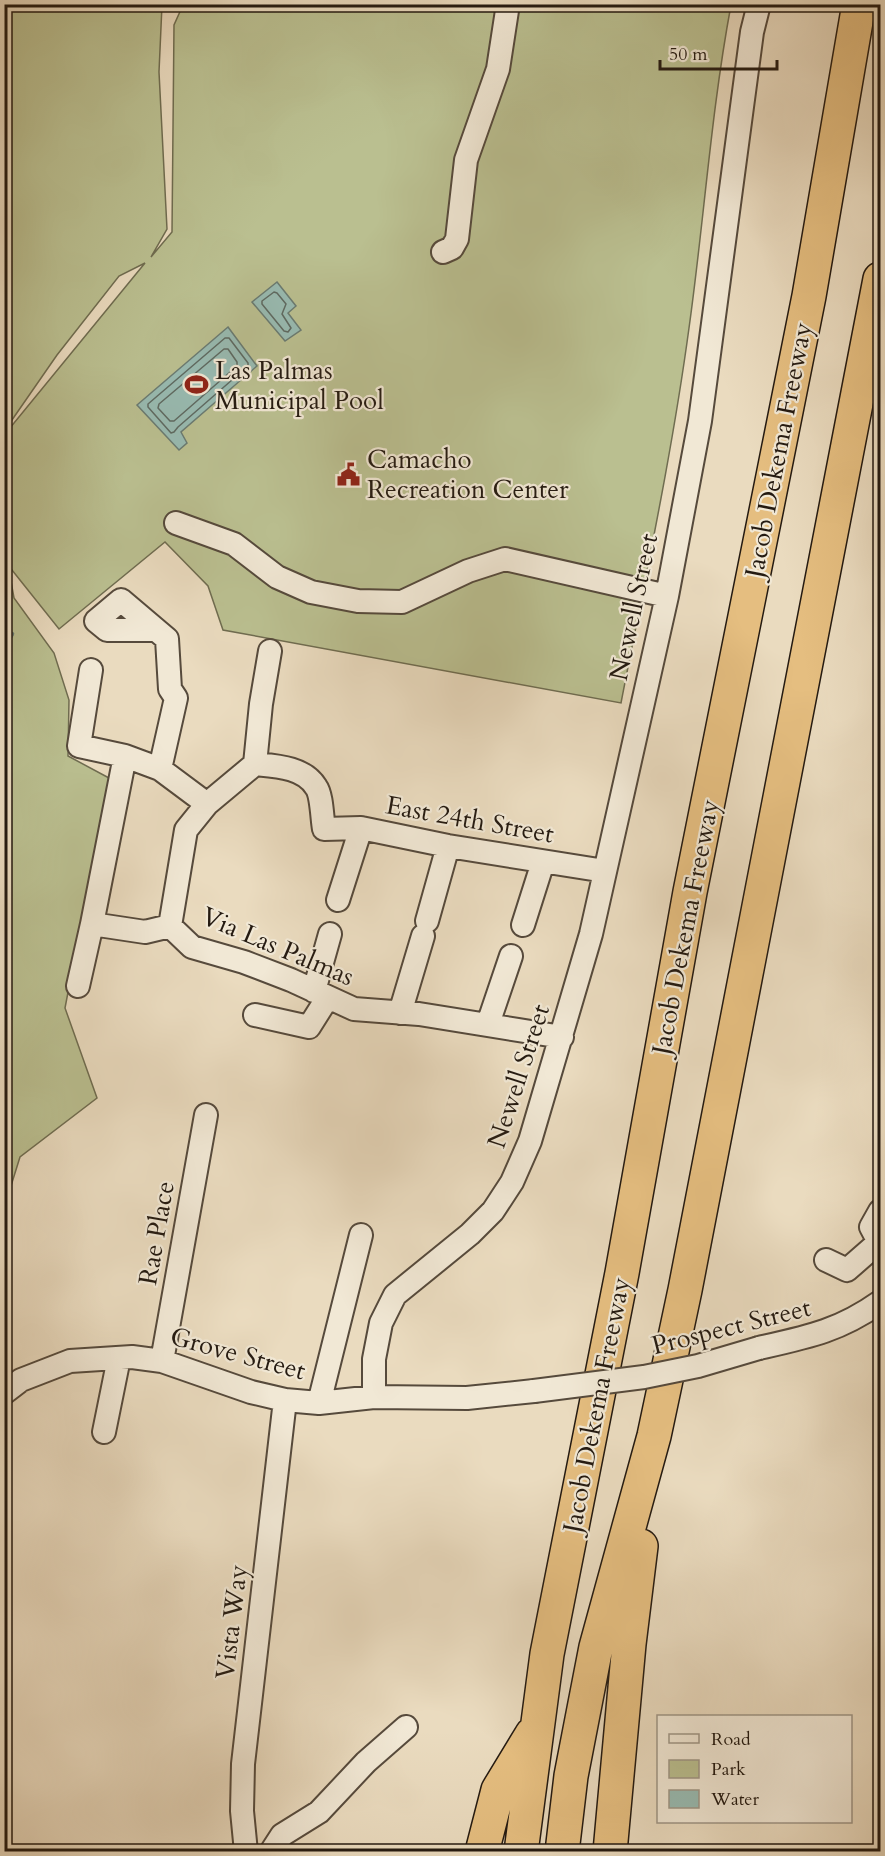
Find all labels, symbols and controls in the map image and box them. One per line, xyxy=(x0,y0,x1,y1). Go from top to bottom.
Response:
scale bar xyxy=(660,33,777,71)
text: 50 m xyxy=(669,42,708,67)
street label: Jacob Dekema Freeway xyxy=(736,319,820,585)
place label: Las Palmas Municipal Pool xyxy=(215,353,384,418)
sports icon: Las Palmas Municipal Pool xyxy=(184,372,210,398)
place label: Camacho Recreation Center xyxy=(367,442,569,507)
public building icon: Camacho Recreation Center xyxy=(336,461,362,487)
street label: Newell Street xyxy=(601,530,666,684)
street label: East 24th Street xyxy=(383,788,557,851)
street label: Jacob Dekema Freeway xyxy=(643,796,727,1062)
street label: Via Las Palmas xyxy=(196,899,359,994)
street label: Newell Street xyxy=(479,1000,558,1153)
street label: Rae Place xyxy=(130,1178,183,1288)
street label: Jacob Dekema Freeway xyxy=(554,1274,638,1540)
street label: Prospect Street xyxy=(648,1290,814,1363)
street label: Grove Street xyxy=(166,1319,309,1388)
street label: Vista Way xyxy=(207,1562,256,1681)
legend xyxy=(657,1715,852,1823)
text: Road xyxy=(711,1727,751,1752)
text: Park xyxy=(711,1757,746,1782)
text: Water xyxy=(710,1787,760,1812)

